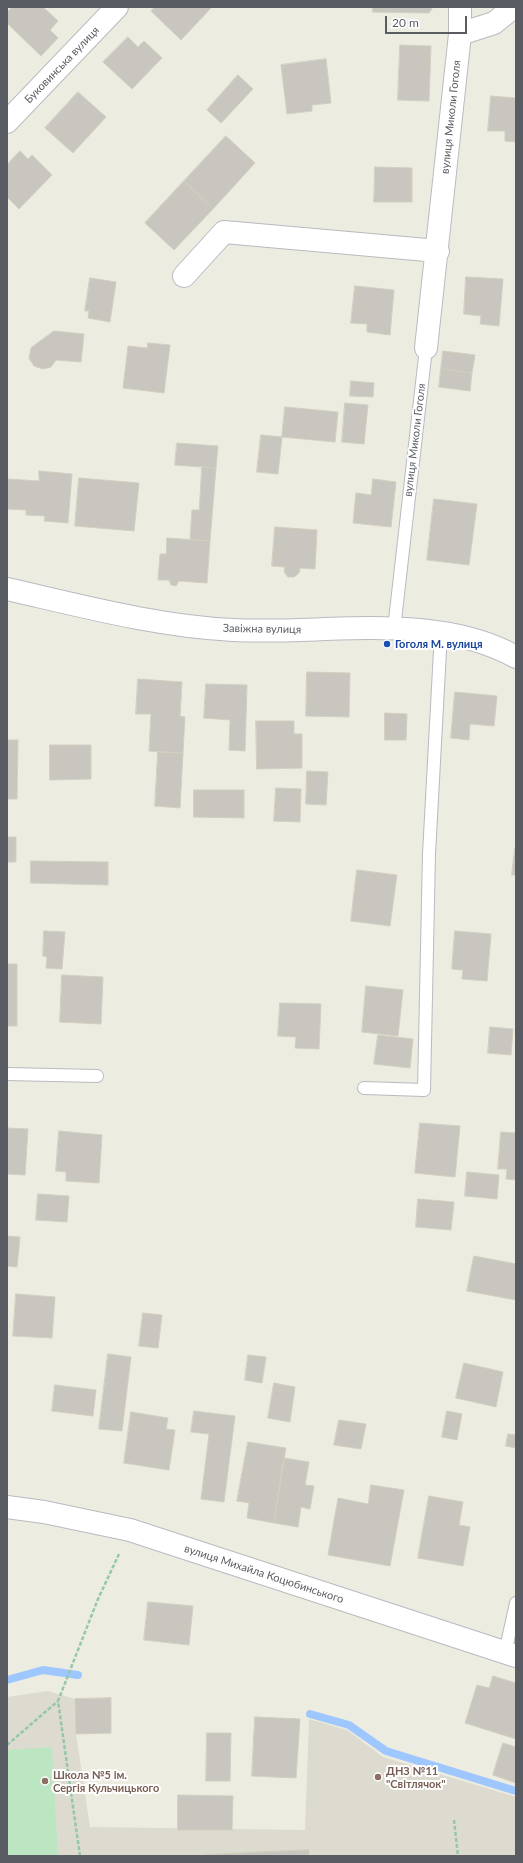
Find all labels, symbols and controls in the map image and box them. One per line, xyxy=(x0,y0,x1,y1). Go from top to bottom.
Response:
scale bar xyxy=(387,8,469,34)
text: 20 m xyxy=(392,15,419,30)
street label: Буковинська вулиця xyxy=(22,24,102,106)
street label: вулиця Миколи Гоголя xyxy=(438,60,464,174)
street label: вулиця Миколи Гоголя xyxy=(401,383,429,497)
street label: Завіжна вулиця xyxy=(223,622,301,636)
place label: Гоголя М. вулиця xyxy=(395,637,483,651)
marker: Гоголя М. вулиця xyxy=(382,639,392,649)
street label: вулиця Михайла Коцюбинського xyxy=(183,1542,345,1606)
place label: ДНЗ №11 "Світлячок" xyxy=(386,1764,446,1790)
place label: Школа №5 ім. Сергія Кульчицького xyxy=(53,1768,159,1794)
marker: ДНЗ №11 "Світлячок" xyxy=(373,1772,383,1782)
marker: Школа №5 ім. Сергія Кульчицького xyxy=(40,1776,50,1786)

